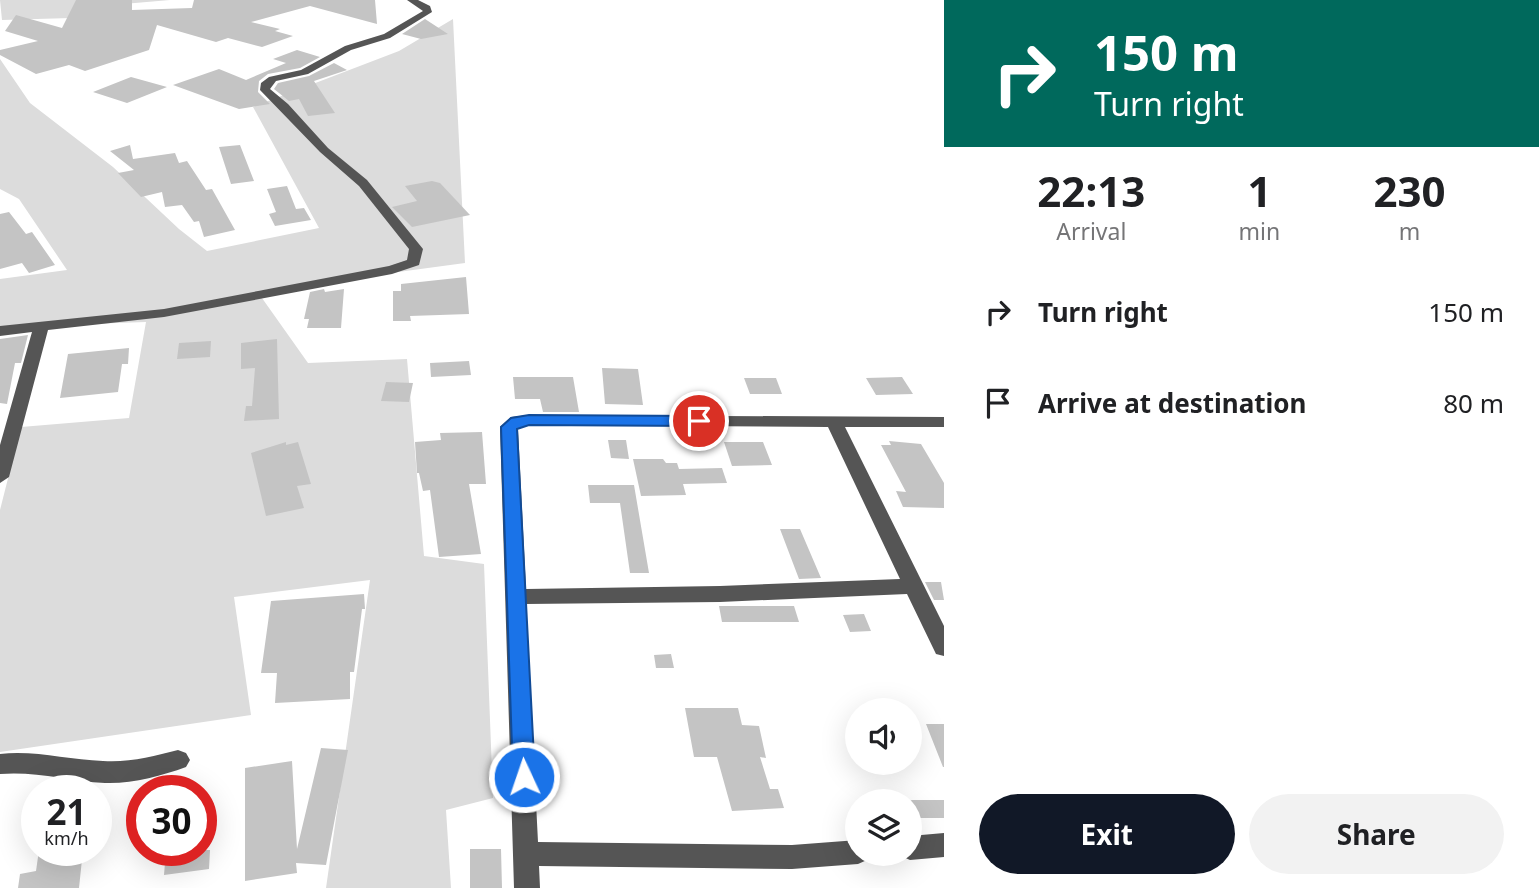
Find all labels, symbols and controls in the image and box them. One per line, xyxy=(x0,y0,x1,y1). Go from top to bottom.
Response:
text: 150 m xyxy=(1094,19,1239,85)
icon: right xyxy=(979,28,1070,119)
text: Turn right xyxy=(1094,82,1244,125)
text: 22:13 xyxy=(1037,162,1145,219)
text: 1 xyxy=(1247,162,1271,219)
text: 230 xyxy=(1374,162,1446,219)
text: Arrival xyxy=(1056,215,1126,247)
text: min xyxy=(1239,215,1280,247)
text: m xyxy=(1399,215,1420,247)
icon: right xyxy=(979,293,1017,331)
text: Turn right xyxy=(1038,294,1168,330)
text: 150 m xyxy=(1428,294,1504,330)
icon: arrive xyxy=(979,384,1017,422)
text: Arrive at destination xyxy=(1038,385,1307,421)
text: 80 m xyxy=(1443,385,1504,421)
pin xyxy=(669,391,729,451)
icon: arrive xyxy=(680,402,718,440)
map controls xyxy=(845,698,922,866)
button: sound xyxy=(845,698,922,775)
position arrow xyxy=(487,740,561,814)
speed limit sign: 30 xyxy=(126,775,217,866)
text: 21 xyxy=(46,788,87,835)
button: layers xyxy=(845,789,922,866)
button: Exit xyxy=(979,794,1235,874)
button: Share xyxy=(1249,794,1504,874)
text: km/h xyxy=(44,826,89,850)

